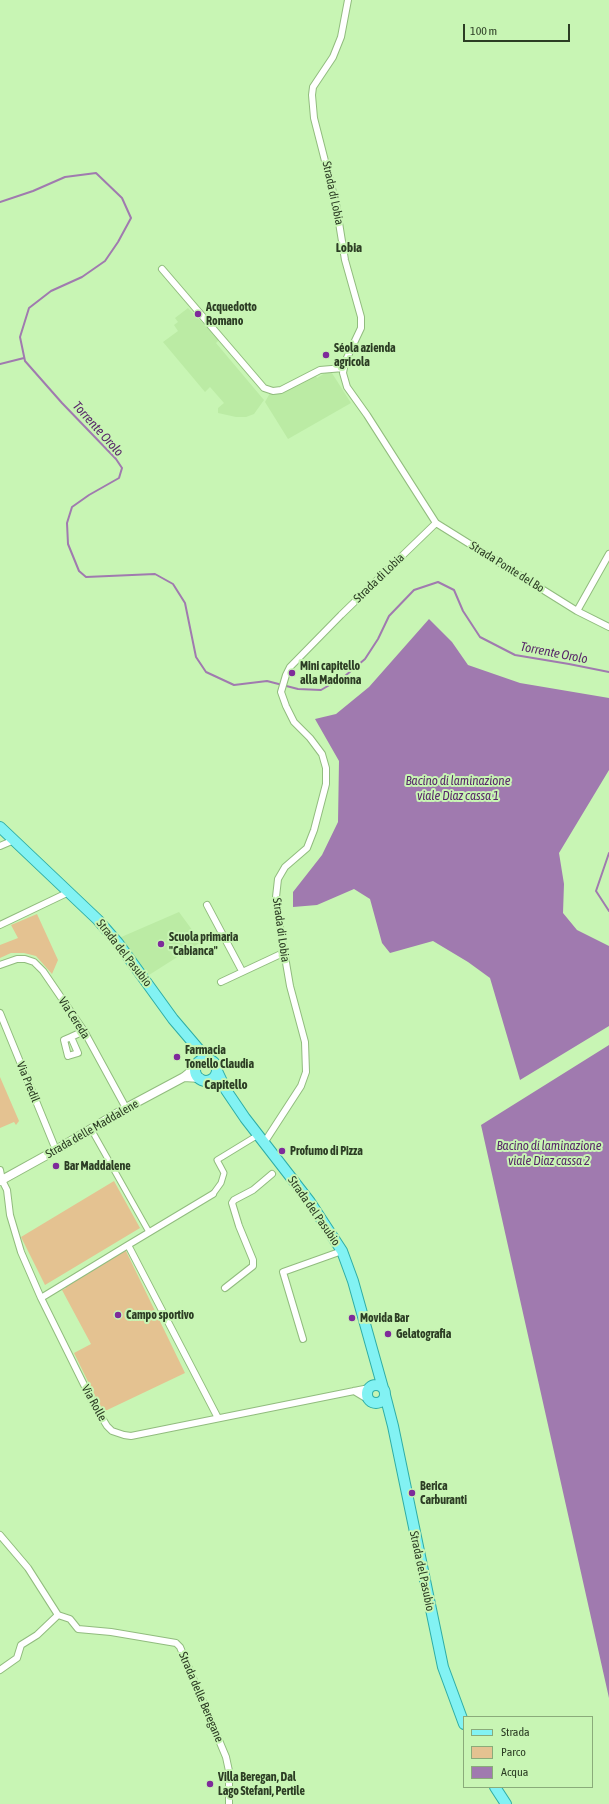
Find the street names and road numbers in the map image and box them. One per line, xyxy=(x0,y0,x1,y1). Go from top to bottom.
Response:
street label: Strada di Lobia xyxy=(319,160,347,226)
street label: Strada Ponte del Bo xyxy=(467,538,547,596)
street label: Strada di Lobia xyxy=(351,550,407,606)
street label: Strada di Lobia xyxy=(269,897,293,963)
street label: Strada del Pasubio xyxy=(93,916,155,990)
street label: Via Cereda xyxy=(55,994,93,1042)
street label: Via Predil xyxy=(13,1060,43,1104)
street label: Strada delle Maddalene xyxy=(43,1096,141,1162)
street label: Strada del Pasubio xyxy=(285,1173,343,1249)
street label: Via Rolle xyxy=(78,1382,110,1424)
street label: Strada del Pasubio xyxy=(406,1530,438,1612)
street label: Strada delle Beregane xyxy=(175,1650,227,1744)

